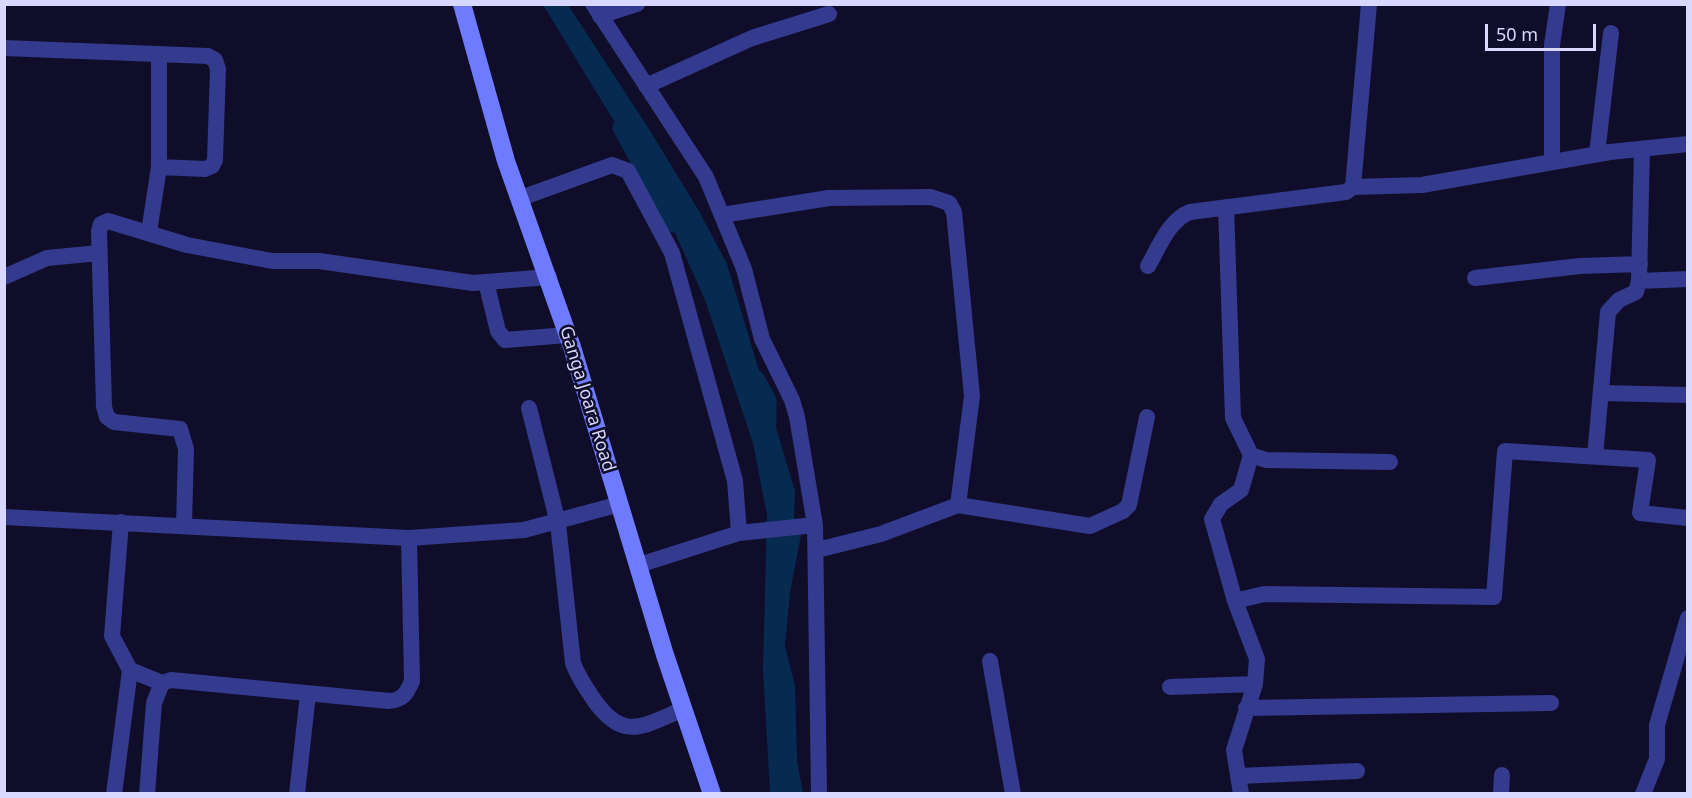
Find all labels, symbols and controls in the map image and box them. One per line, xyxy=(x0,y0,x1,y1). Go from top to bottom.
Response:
scale bar xyxy=(1488,12,1599,50)
text: 50 m xyxy=(1496,22,1538,46)
street label: Ganga Joara Road xyxy=(555,324,619,474)

